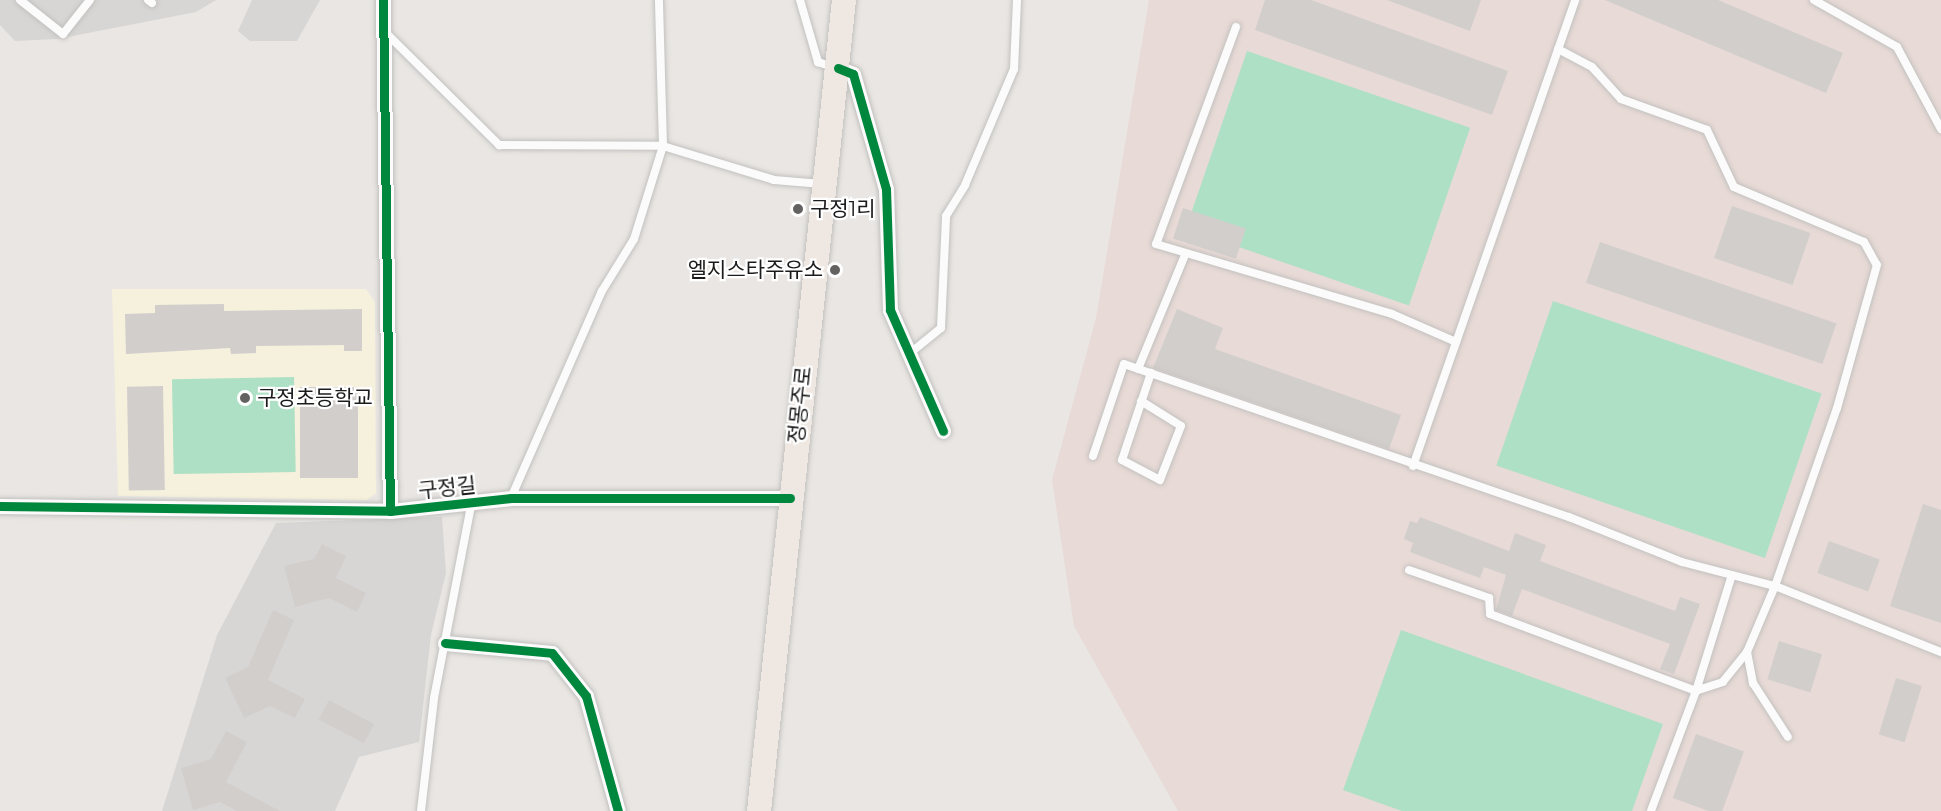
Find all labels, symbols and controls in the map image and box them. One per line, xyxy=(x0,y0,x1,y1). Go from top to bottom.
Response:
place label: 구정1리 xyxy=(810,196,876,222)
marker: 구정1리 xyxy=(791,202,805,216)
place label: 엘지스타주유소 xyxy=(688,257,823,283)
marker: 엘지스타주유소 xyxy=(828,263,842,277)
street label: 정몽주로 xyxy=(783,365,817,445)
place label: 구정초등학교 xyxy=(257,385,373,411)
marker: 구정초등학교 xyxy=(238,391,252,405)
street label: 구정길 xyxy=(417,472,477,504)

